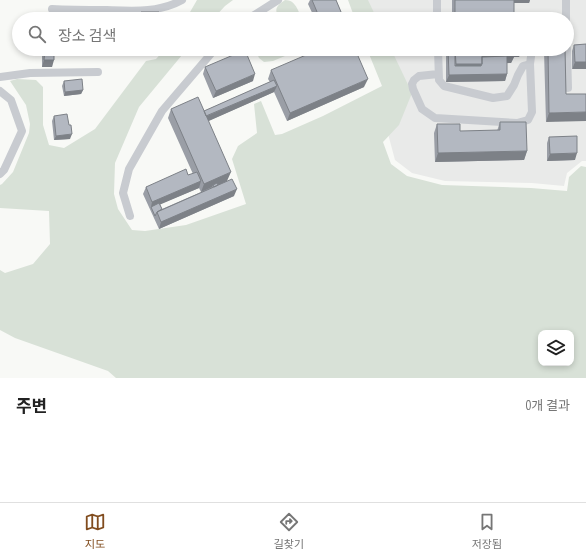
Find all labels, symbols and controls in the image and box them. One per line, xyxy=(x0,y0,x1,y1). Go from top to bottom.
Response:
search box xyxy=(12,12,574,56)
icon: search xyxy=(26,23,48,45)
text: 장소 검색 xyxy=(58,26,116,45)
map controls xyxy=(538,330,574,366)
button: layers xyxy=(538,330,574,366)
text: 주변 xyxy=(16,395,47,417)
text: 0개 결과 xyxy=(526,397,570,414)
tab: 지도 xyxy=(84,511,106,551)
tab: 길찾기 xyxy=(274,511,304,551)
tab: 저장됨 xyxy=(472,511,502,551)

